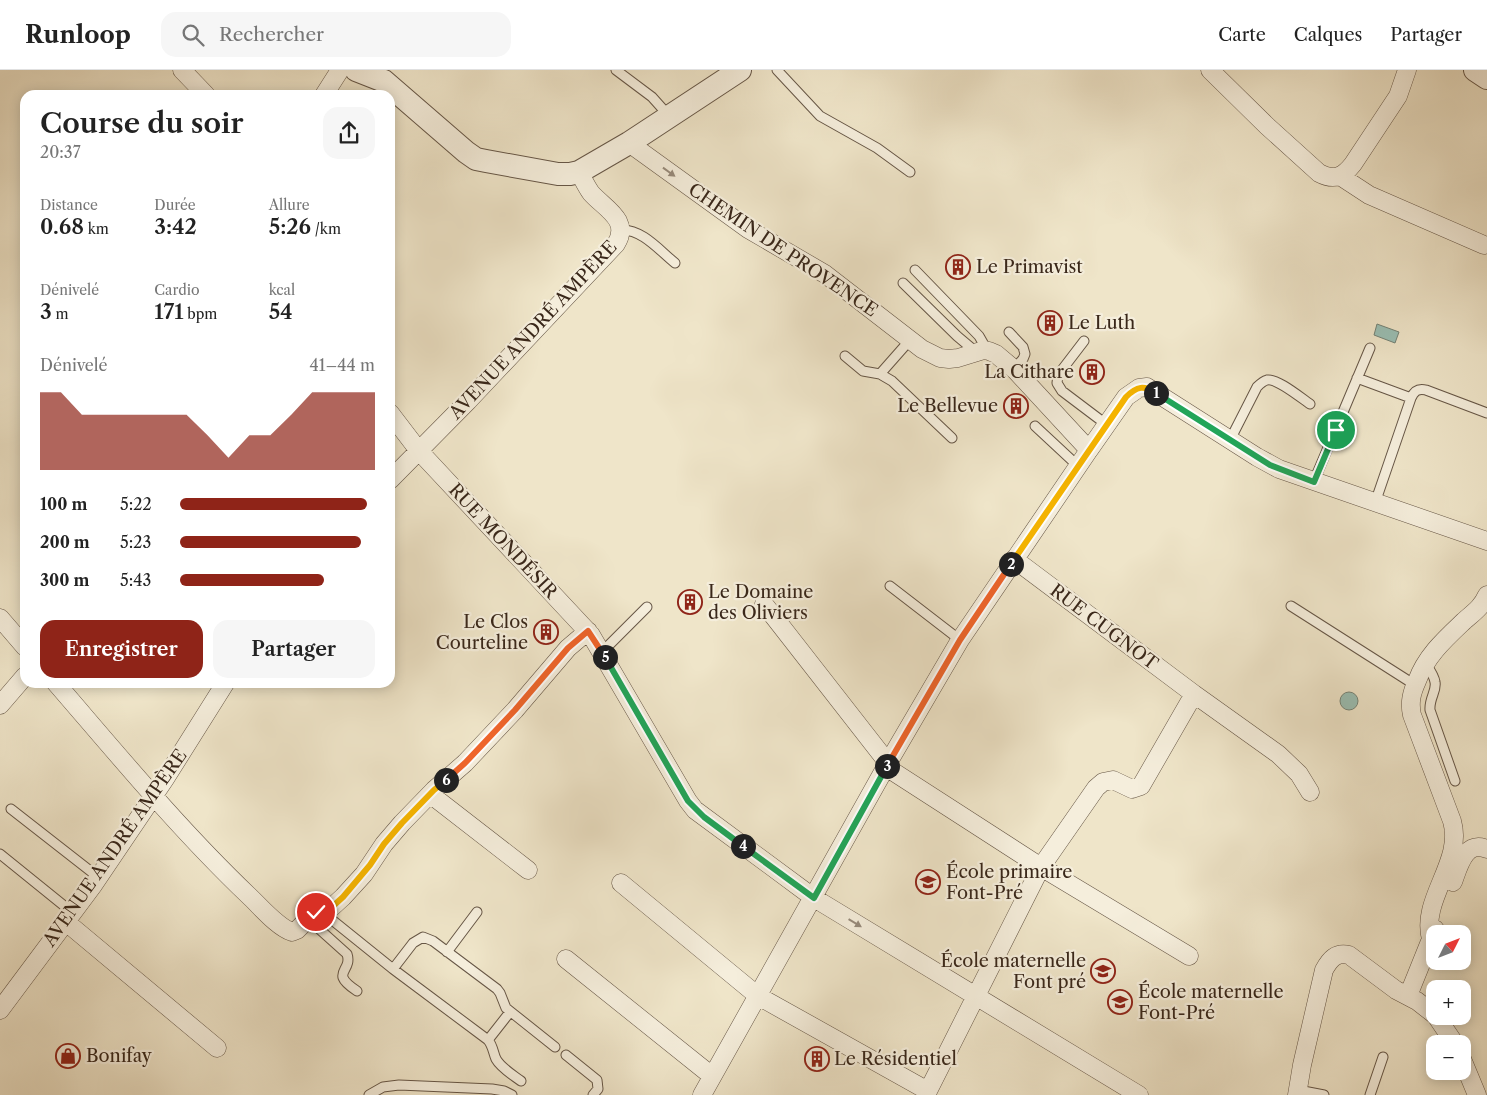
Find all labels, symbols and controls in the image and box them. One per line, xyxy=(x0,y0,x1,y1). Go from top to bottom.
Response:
search box xyxy=(161,12,511,57)
text: Runloop xyxy=(25,20,131,49)
icon: search xyxy=(179,21,207,49)
text: Rechercher xyxy=(219,23,324,46)
text: Carte xyxy=(1218,24,1266,46)
text: Calques xyxy=(1294,24,1362,46)
text: Partager xyxy=(1390,24,1462,46)
text: Course du soir xyxy=(40,106,244,140)
button: share xyxy=(323,107,375,159)
text: 20:37 xyxy=(40,142,81,162)
one-way arrow xyxy=(662,167,676,177)
street label: CHEMIN DE PROVENCE xyxy=(684,178,882,322)
text: Distance xyxy=(40,196,98,214)
text: Durée xyxy=(154,196,196,214)
text: Allure xyxy=(269,196,310,214)
text: 0.68 xyxy=(40,214,84,239)
text: 3:42 xyxy=(154,214,197,239)
text: 5:26 xyxy=(269,214,311,239)
text: km xyxy=(84,220,109,238)
text: /km xyxy=(311,220,341,238)
street label: AVENUE ANDRÉ AMPÈRE xyxy=(443,236,622,425)
building icon: Le Primavist xyxy=(945,254,971,280)
place label: Le Primavist xyxy=(976,256,1083,278)
text: Dénivelé xyxy=(40,281,99,299)
text: Cardio xyxy=(154,281,200,299)
text: kcal xyxy=(269,281,295,299)
text: 3 xyxy=(40,299,52,324)
text: 171 xyxy=(154,299,184,324)
text: 54 xyxy=(269,299,293,324)
text: m xyxy=(52,305,69,323)
text: bpm xyxy=(184,305,217,323)
building icon: Le Luth xyxy=(1037,310,1063,336)
place label: Le Luth xyxy=(1068,312,1135,334)
text: Dénivelé xyxy=(40,355,108,375)
text: 41–44 m xyxy=(309,355,375,375)
building icon: La Cithare xyxy=(1079,359,1105,385)
place label: La Cithare xyxy=(984,361,1074,383)
pin: 1 xyxy=(1144,380,1168,406)
text: 1 xyxy=(1153,384,1160,402)
building icon: Le Bellevue xyxy=(1003,393,1029,419)
place label: Le Bellevue xyxy=(897,395,998,417)
pin xyxy=(1315,409,1357,451)
icon: arrive xyxy=(1322,416,1350,444)
street label: RUE MONDÉSIR xyxy=(444,478,563,604)
text: 100 m xyxy=(40,494,87,514)
text: 5:22 xyxy=(120,494,152,514)
text: 200 m xyxy=(40,532,90,552)
text: 5:23 xyxy=(120,532,151,552)
pin: 2 xyxy=(998,552,1024,576)
text: 2 xyxy=(1007,555,1016,573)
text: 300 m xyxy=(40,570,89,590)
text: 5:43 xyxy=(120,570,151,590)
street label: RUE CUGNOT xyxy=(1046,579,1163,675)
place label: Le Domaine des Oliviers xyxy=(708,581,813,624)
building icon: Le Domaine des Oliviers xyxy=(677,589,703,615)
place label: Le Clos Courteline xyxy=(436,611,528,654)
building icon: Le Clos Courteline xyxy=(533,619,559,645)
button: Enregistrer xyxy=(40,620,203,678)
button: Partager xyxy=(213,620,375,678)
pin: 5 xyxy=(592,644,618,670)
text: 5 xyxy=(602,648,609,666)
street label: AVENUE ANDRÉ AMPÈRE xyxy=(37,744,192,952)
pin: 3 xyxy=(874,754,900,778)
text: 3 xyxy=(884,757,891,775)
pin: 6 xyxy=(434,768,458,792)
text: 6 xyxy=(442,771,451,789)
pin: 4 xyxy=(730,834,756,858)
text: 4 xyxy=(739,837,748,855)
place label: École primaire Font-Pré xyxy=(946,860,1072,904)
school or university icon: École primaire Font-Pré xyxy=(915,869,941,895)
pin xyxy=(295,891,337,933)
icon: check xyxy=(302,898,330,926)
one-way arrow xyxy=(849,918,862,927)
north arrow xyxy=(1426,925,1471,970)
map controls xyxy=(1426,925,1471,1080)
place label: École maternelle Font pré xyxy=(940,949,1086,993)
school or university icon: École maternelle Font pré xyxy=(1090,958,1116,984)
place label: École maternelle Font-Pré xyxy=(1138,980,1284,1024)
button: + xyxy=(1426,980,1471,1025)
school or university icon: École maternelle Font-Pré xyxy=(1107,989,1133,1015)
button: − xyxy=(1426,1035,1471,1080)
shop icon: Bonifay xyxy=(55,1043,81,1069)
place label: Bonifay xyxy=(86,1045,153,1067)
building icon: Le Résidentiel xyxy=(804,1046,830,1072)
place label: Le Résidentiel xyxy=(834,1048,957,1070)

